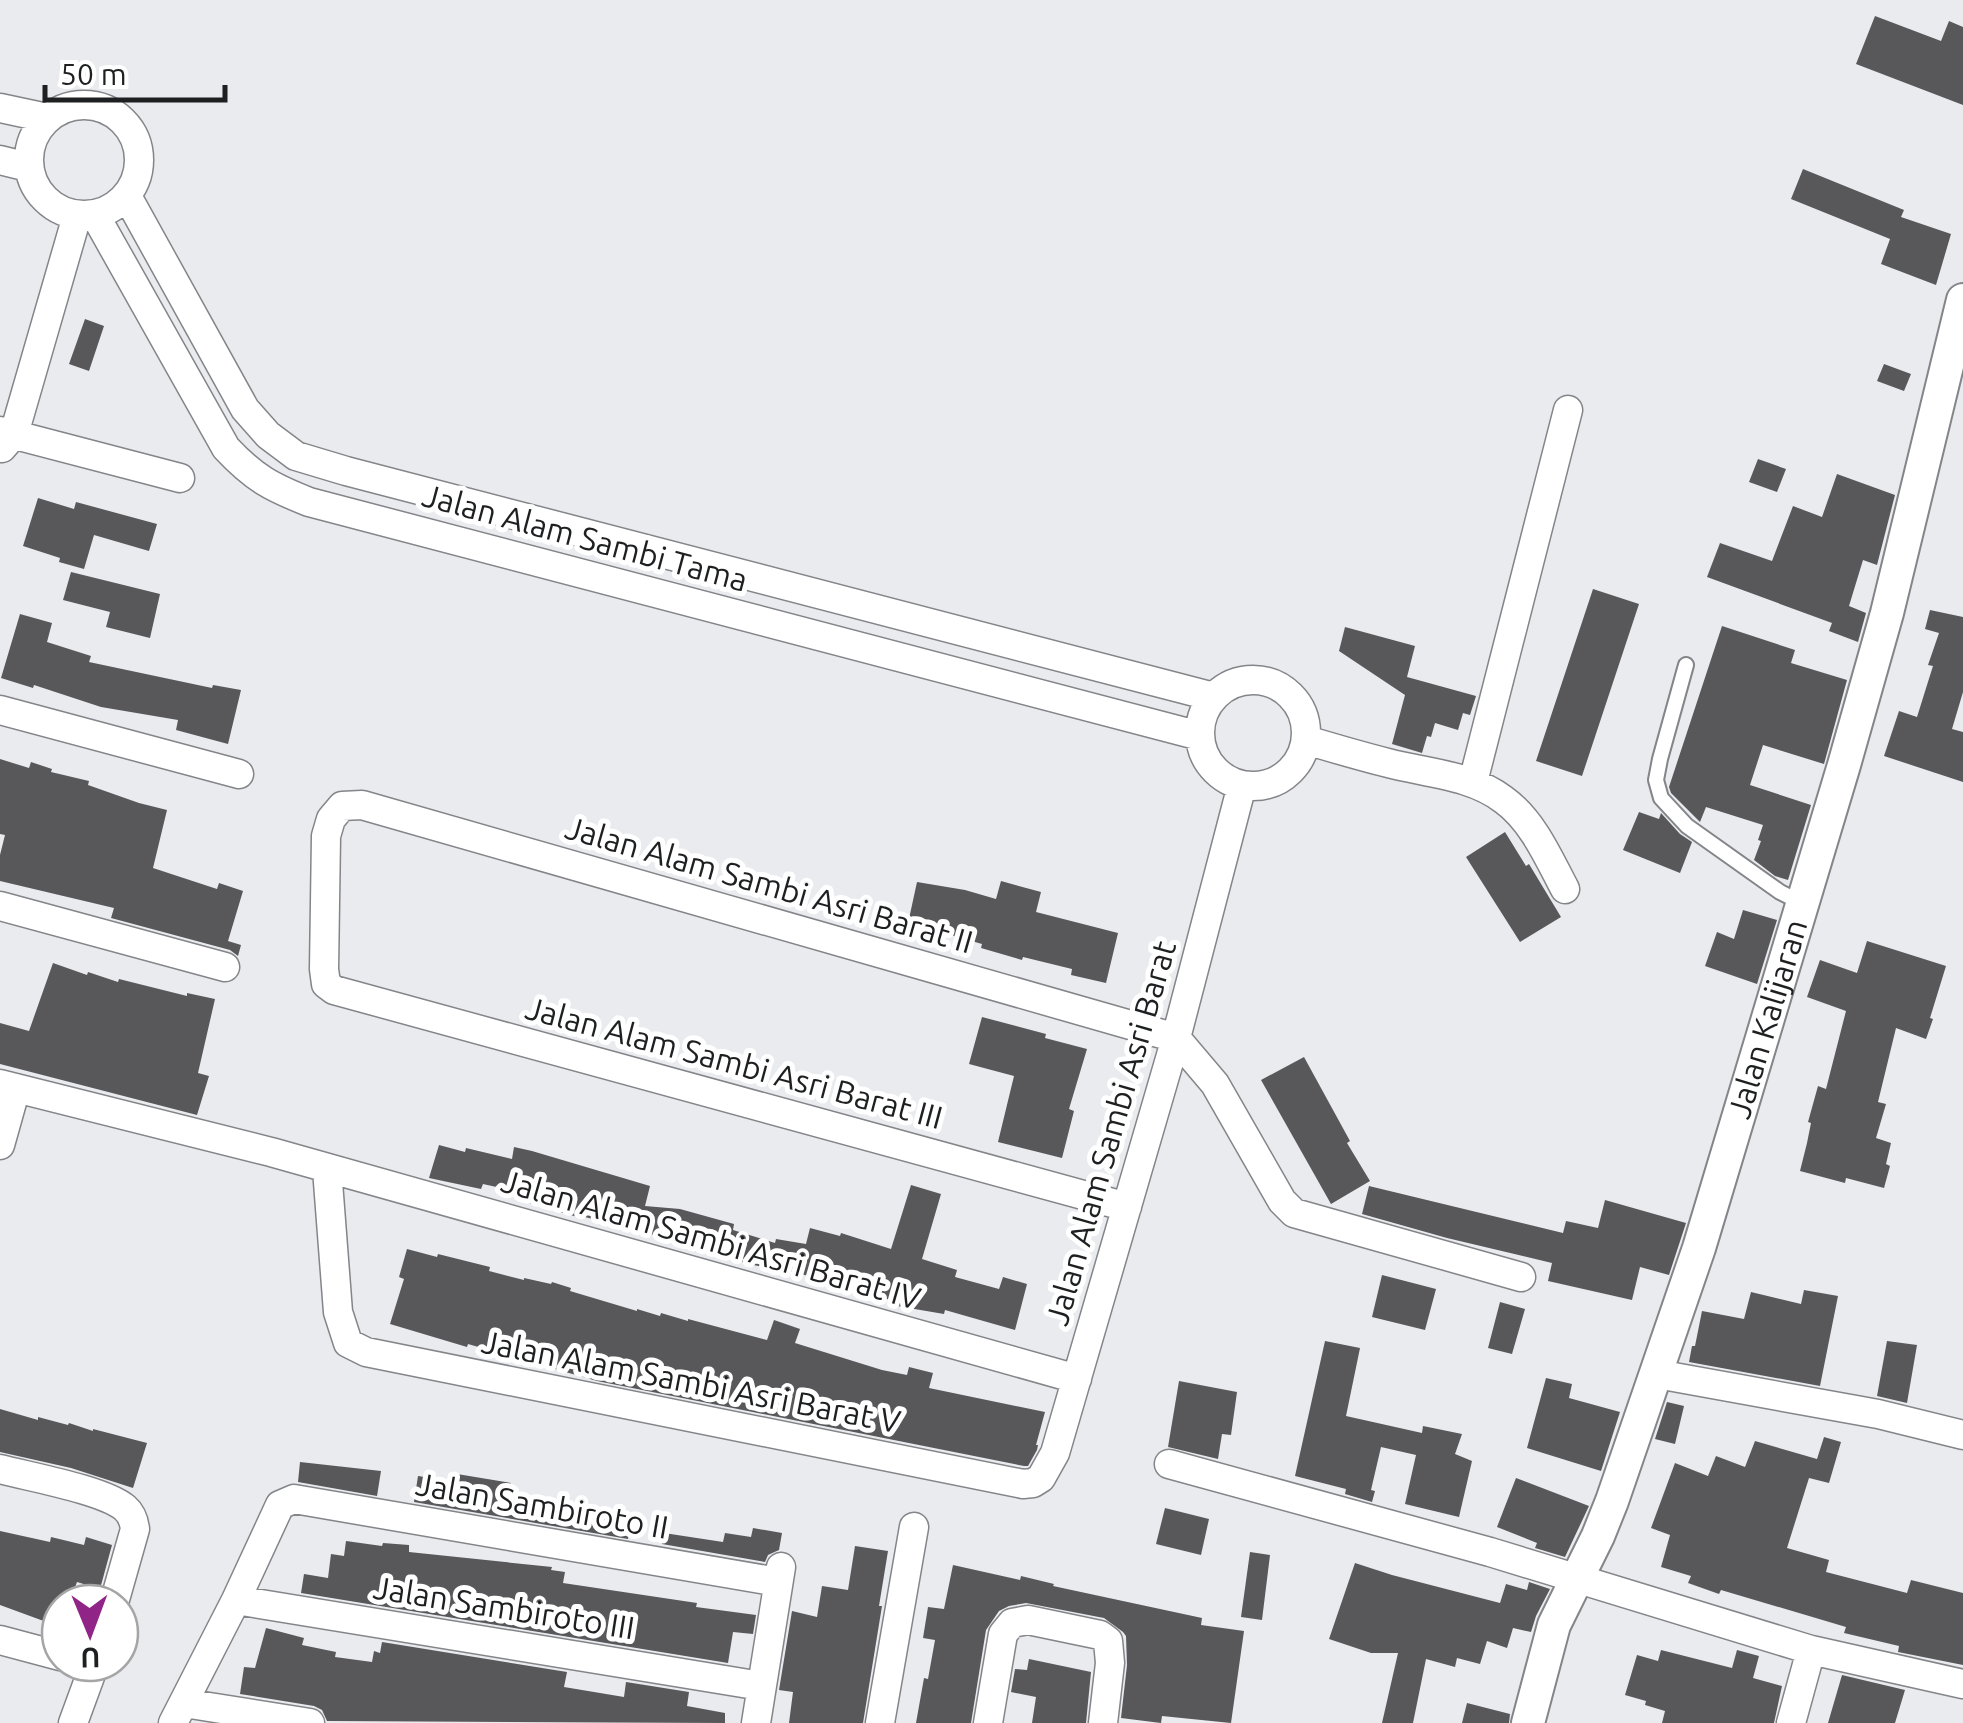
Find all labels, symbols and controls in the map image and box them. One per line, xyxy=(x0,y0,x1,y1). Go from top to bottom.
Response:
scale bar xyxy=(45,40,225,102)
text: 50 m xyxy=(60,57,127,91)
street label: Jalan Alam Sambi Tama xyxy=(419,476,752,598)
street label: Jalan Alam Sambi Asri Barat II xyxy=(562,809,977,959)
street label: Jalan Kalijaran xyxy=(1720,915,1814,1122)
street label: Jalan Alam Sambi Asri Barat xyxy=(1038,936,1182,1329)
street label: Jalan Alam Sambi Asri Barat III xyxy=(522,989,947,1135)
street label: Jalan Alam Sambi Asri Barat IV xyxy=(498,1162,925,1316)
street label: Jalan Alam Sambi Asri Barat V xyxy=(479,1323,904,1439)
street label: Jalan Sambiroto II xyxy=(413,1465,671,1545)
street label: Jalan Sambiroto III xyxy=(371,1569,637,1645)
north arrow xyxy=(40,1583,140,1683)
text: U xyxy=(80,1643,101,1674)

